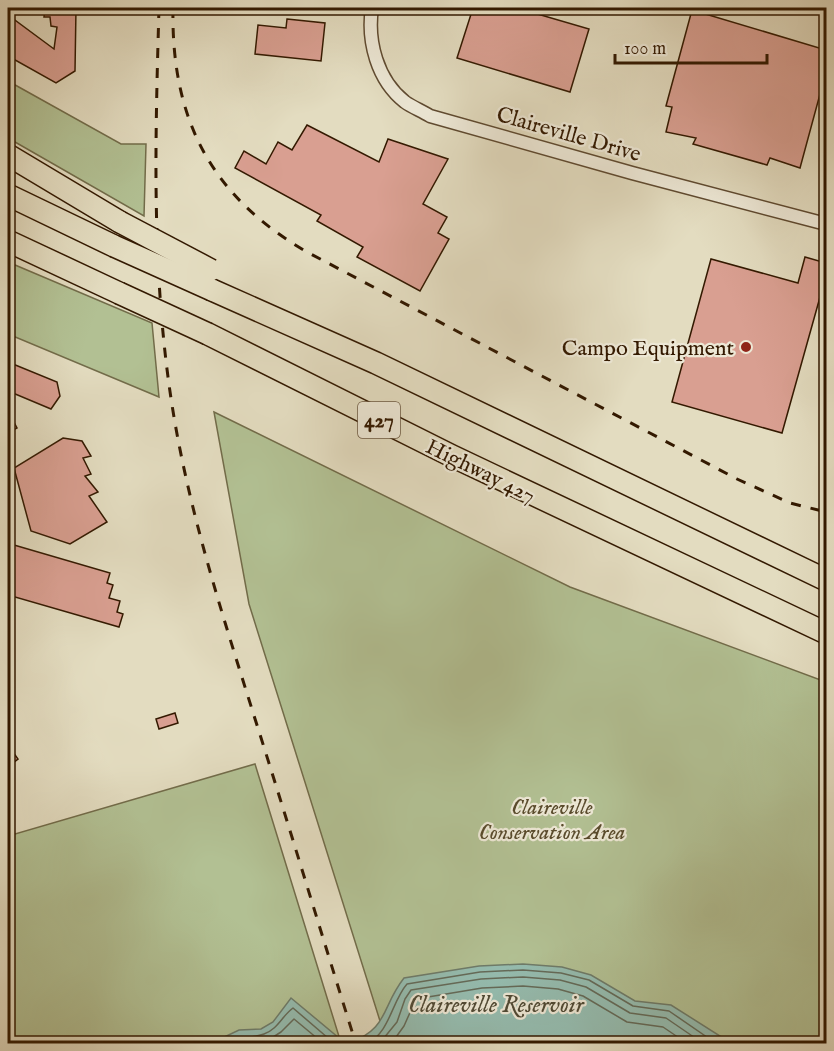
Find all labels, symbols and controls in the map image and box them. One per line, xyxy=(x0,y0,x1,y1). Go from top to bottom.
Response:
scale bar xyxy=(615,27,766,65)
text: 100 m xyxy=(624,38,666,61)
street label: Claireville Drive xyxy=(493,101,644,169)
place label: Campo Equipment xyxy=(562,335,734,363)
marker: Campo Equipment xyxy=(739,340,753,354)
road number: 427 xyxy=(358,402,400,438)
street label: Highway 427 xyxy=(421,433,540,510)
park label: Claireville Conservation Area xyxy=(479,794,626,847)
water label: Claireville Reservoir xyxy=(408,990,586,1021)

